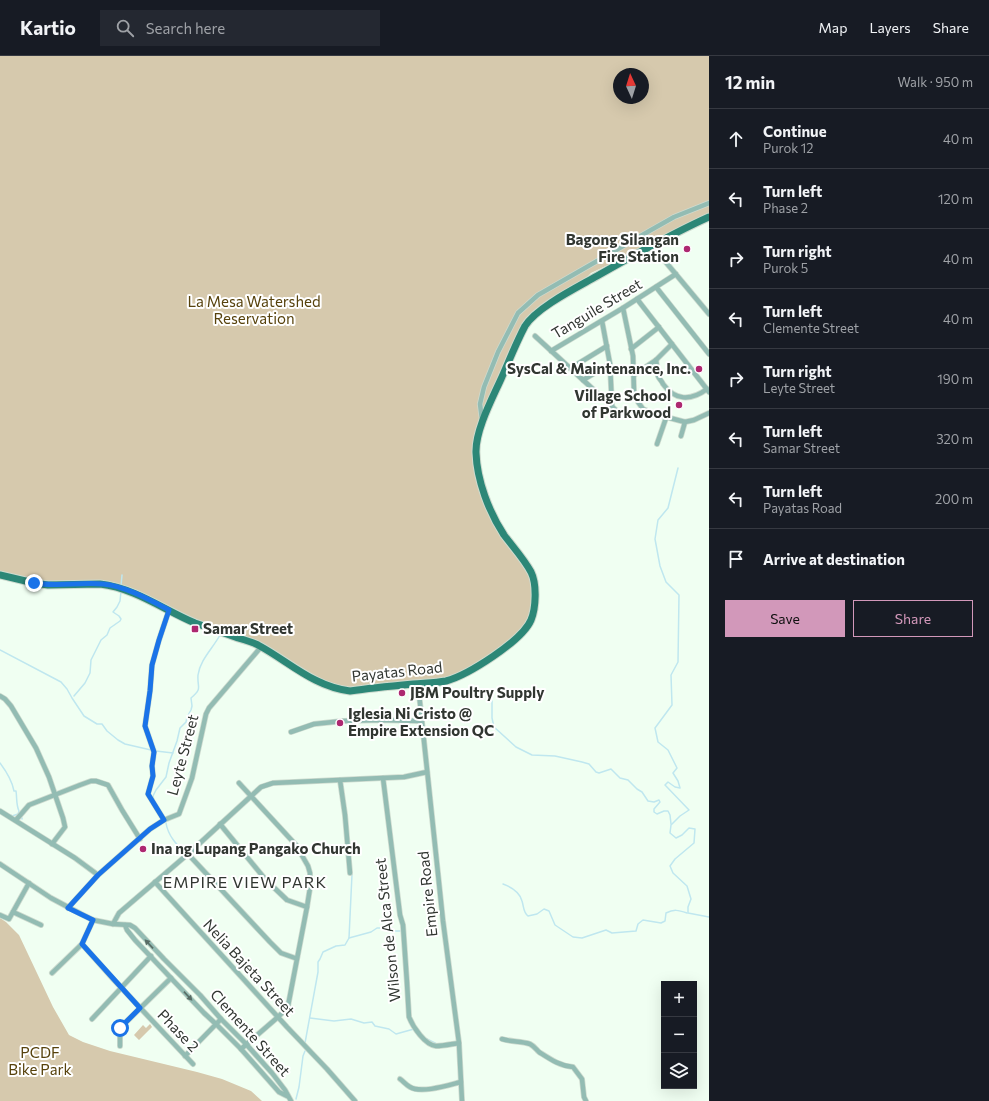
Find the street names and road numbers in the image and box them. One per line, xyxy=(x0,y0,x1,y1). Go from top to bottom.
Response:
street label: Tanguile Street xyxy=(548,274,645,342)
street label: Payatas Road xyxy=(351,657,443,685)
street label: Leyte Street xyxy=(163,712,202,797)
street label: Empire Road xyxy=(414,850,440,938)
street label: Wilson de Alca Street xyxy=(371,857,404,1003)
street label: Nelia Bajeta Street xyxy=(200,915,299,1020)
street label: Clemente Street xyxy=(207,985,295,1080)
street label: Phase 2 xyxy=(154,1005,203,1055)

